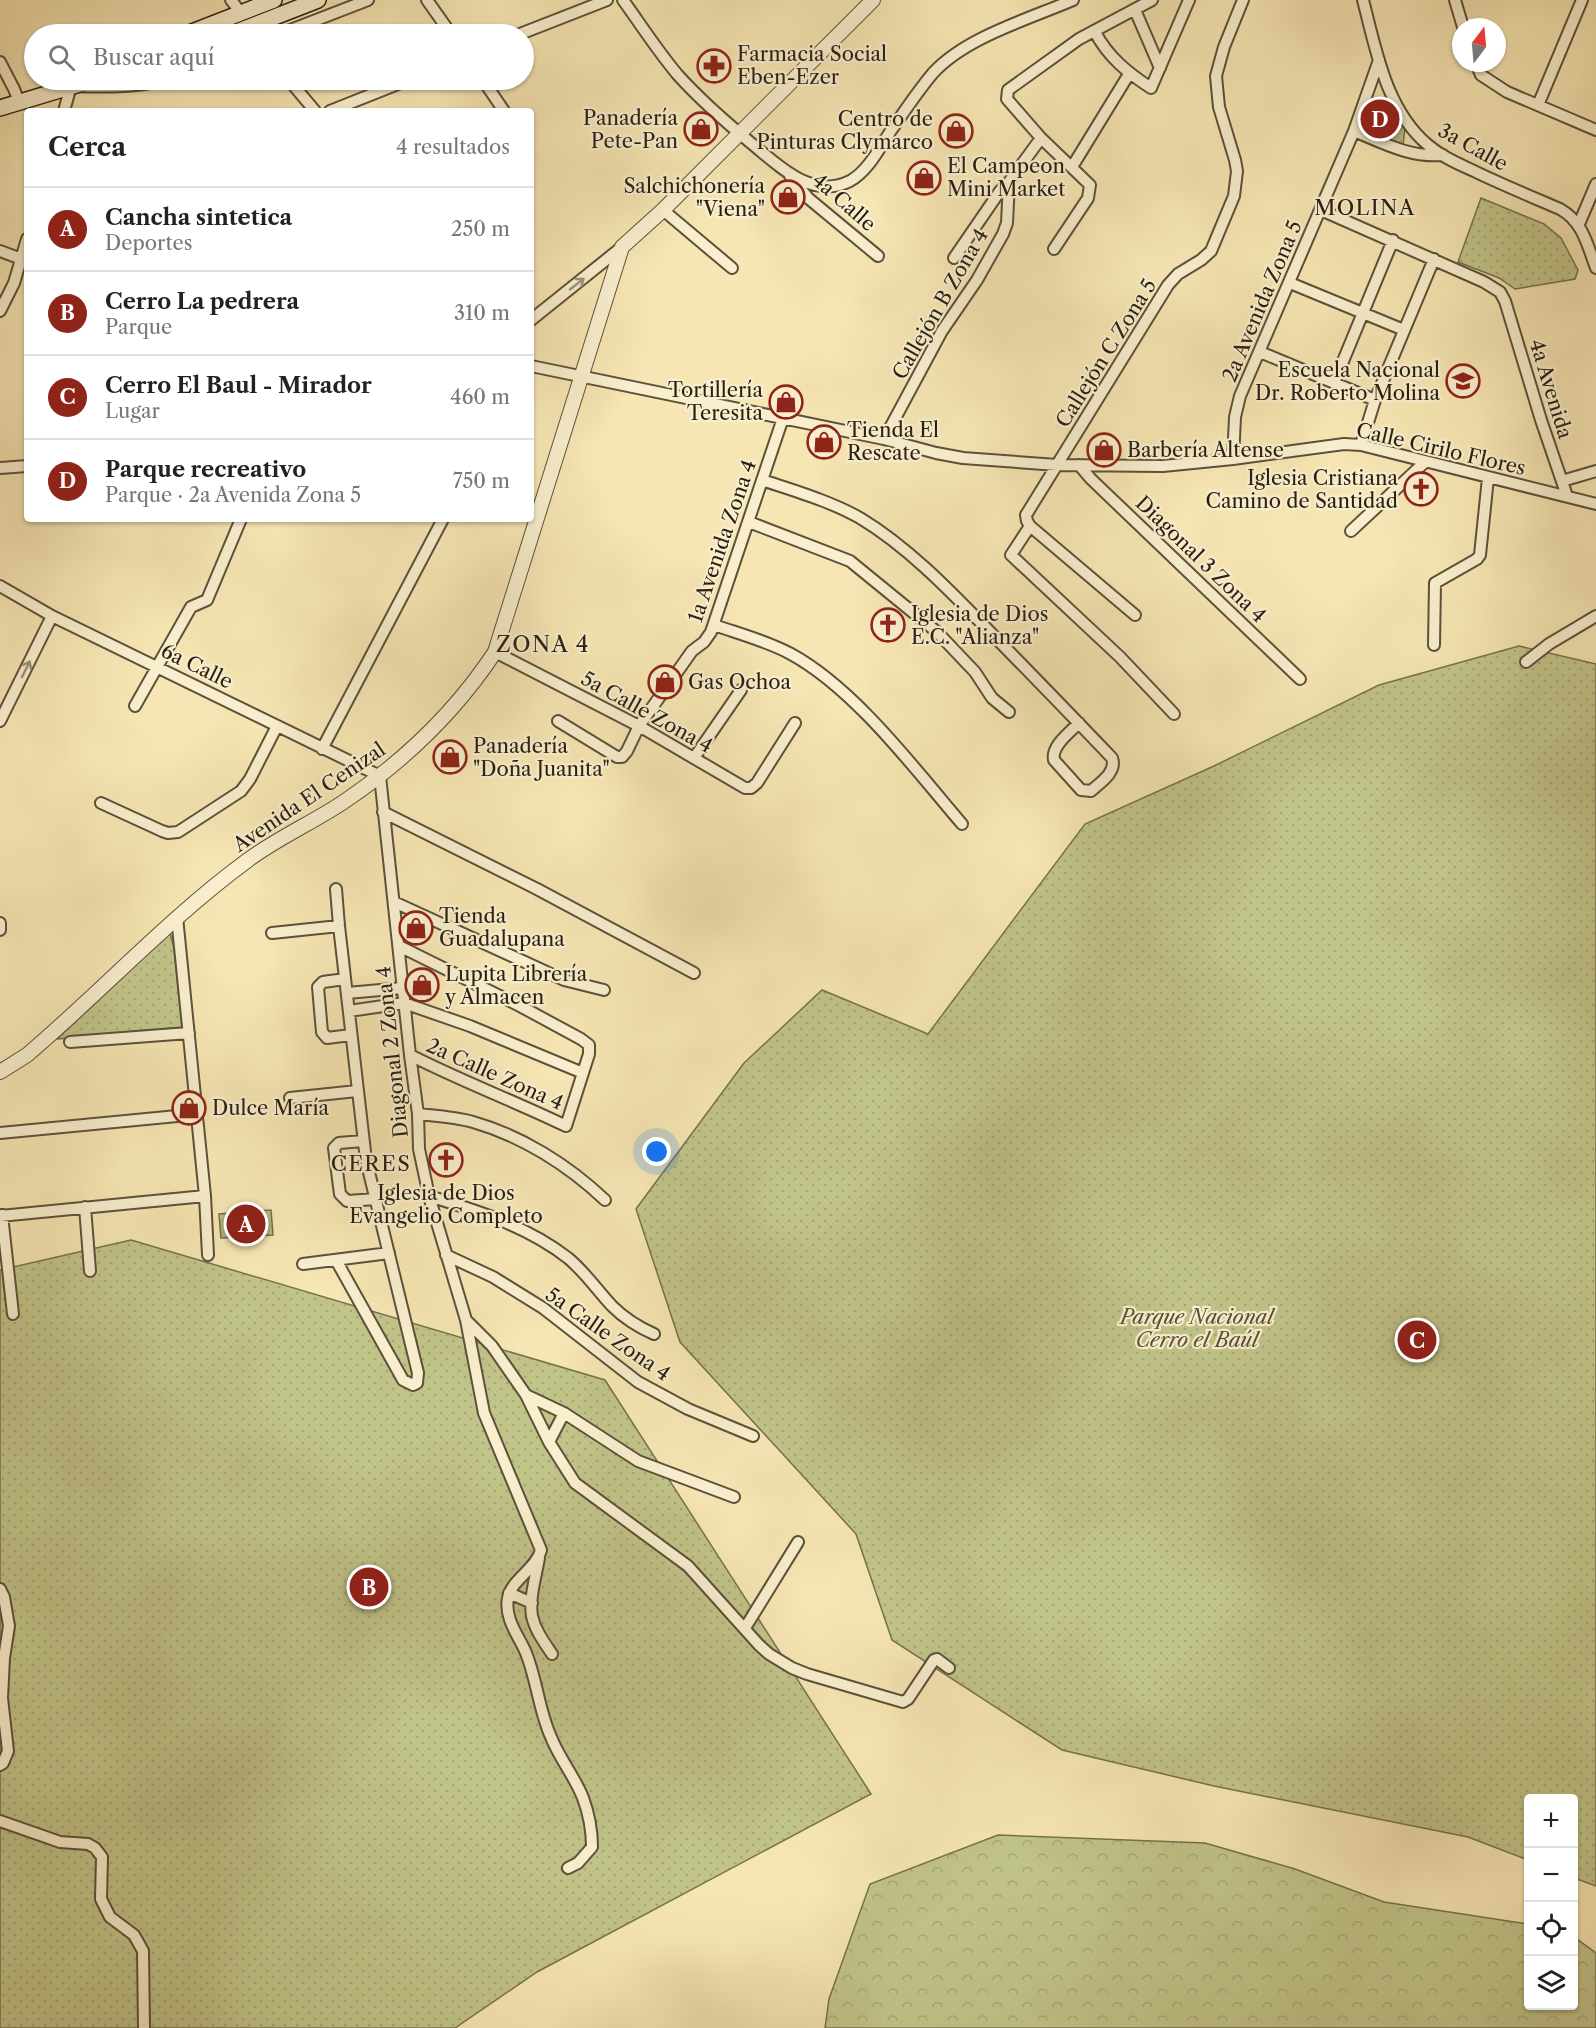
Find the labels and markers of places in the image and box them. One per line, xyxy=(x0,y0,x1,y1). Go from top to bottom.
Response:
place label: Farmacia Social Eben-Ezer xyxy=(737,42,887,89)
pharmacy icon: Farmacia Social Eben-Ezer xyxy=(696,48,732,84)
pin: D xyxy=(1360,96,1400,142)
place label: Panadería Pete-Pan xyxy=(583,106,678,153)
place label: Centro de Pinturas Clymarco xyxy=(756,107,933,154)
shop icon: Panadería Pete-Pan xyxy=(683,111,719,147)
shop icon: Centro de Pinturas Clymarco xyxy=(938,113,974,149)
place label: El Campeon Mini Market xyxy=(947,154,1065,201)
shop icon: El Campeon Mini Market xyxy=(906,160,942,196)
place label: Salchichonería "Viena" xyxy=(623,174,765,221)
shop icon: Salchichonería "Viena" xyxy=(770,179,806,215)
place label: Escuela Nacional Dr. Roberto Molina xyxy=(1255,358,1440,405)
school or university icon: Escuela Nacional Dr. Roberto Molina xyxy=(1445,363,1481,399)
place label: Tortillería Teresita xyxy=(668,378,763,425)
shop icon: Tortillería Teresita xyxy=(768,384,804,420)
place label: Tienda El Rescate xyxy=(847,418,939,465)
shop icon: Tienda El Rescate xyxy=(806,424,842,460)
shop icon: Barbería Altense xyxy=(1086,432,1122,468)
place label: Barbería Altense xyxy=(1127,438,1284,462)
place label: Iglesia Cristiana Camino de Santidad xyxy=(1205,466,1398,513)
church icon: Iglesia Cristiana Camino de Santidad xyxy=(1403,471,1439,507)
place label: Iglesia de Dios E.C. "Alianza" xyxy=(911,602,1048,649)
church icon: Iglesia de Dios E.C. "Alianza" xyxy=(870,607,906,643)
shop icon: Gas Ochoa xyxy=(647,664,683,700)
place label: Gas Ochoa xyxy=(688,670,792,694)
place label: Panadería "Doña Juanita" xyxy=(473,734,610,781)
shop icon: Panadería "Doña Juanita" xyxy=(432,739,468,775)
place label: Tienda Guadalupana xyxy=(439,904,565,951)
shop icon: Tienda Guadalupana xyxy=(398,910,434,946)
place label: Lupita Librería y Almacen xyxy=(444,962,588,1009)
shop icon: Lupita Librería y Almacen xyxy=(404,967,440,1003)
shop icon: Dulce María xyxy=(171,1090,207,1126)
place label: Dulce María xyxy=(212,1096,330,1120)
church icon: Iglesia de Dios Evangelio Completo xyxy=(428,1142,464,1178)
place label: Iglesia de Dios Evangelio Completo xyxy=(349,1181,543,1228)
pin: A xyxy=(226,1202,266,1246)
pin: C xyxy=(1398,1318,1436,1362)
pin: B xyxy=(350,1564,388,1610)

